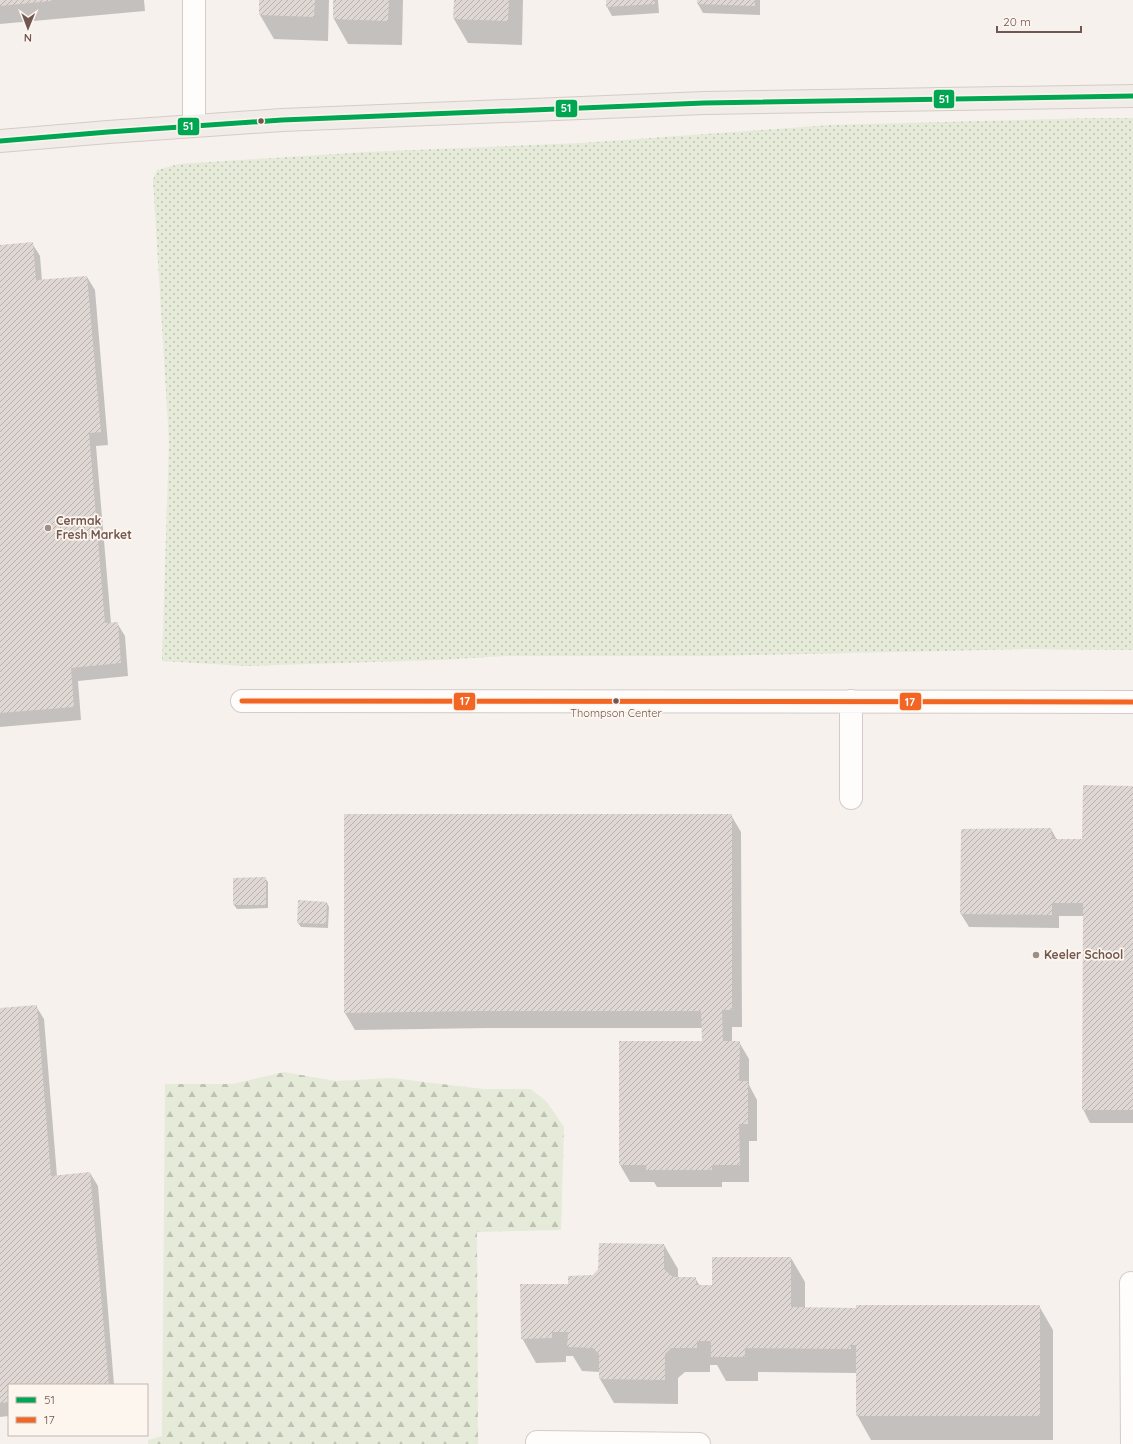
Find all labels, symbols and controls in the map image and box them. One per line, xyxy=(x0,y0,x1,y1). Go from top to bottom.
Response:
north arrow xyxy=(8,8,48,48)
scale bar xyxy=(997,8,1081,34)
text: 20 m xyxy=(1003,14,1031,29)
text: N xyxy=(24,31,32,45)
line badge: 51 xyxy=(933,89,955,109)
text: 51 xyxy=(939,92,949,106)
line badge: 51 xyxy=(555,99,578,118)
text: 51 xyxy=(561,101,571,115)
unlabelled marker xyxy=(256,116,266,126)
line badge: 51 xyxy=(177,117,200,136)
text: 51 xyxy=(183,119,193,133)
place label: Cermak Fresh Market xyxy=(56,513,132,542)
marker: Cermak Fresh Market xyxy=(43,523,53,533)
line badge: 17 xyxy=(453,692,476,711)
line badge: 17 xyxy=(899,692,922,711)
text: 17 xyxy=(460,694,470,708)
text: 17 xyxy=(905,695,915,709)
marker: Thompson Center xyxy=(611,696,621,706)
place label: Thompson Center xyxy=(570,706,662,720)
place label: Keeler School xyxy=(1044,947,1123,962)
marker: Keeler School xyxy=(1031,950,1041,960)
legend xyxy=(8,1384,148,1436)
text: 51 xyxy=(44,1392,55,1407)
text: 17 xyxy=(44,1412,55,1427)

